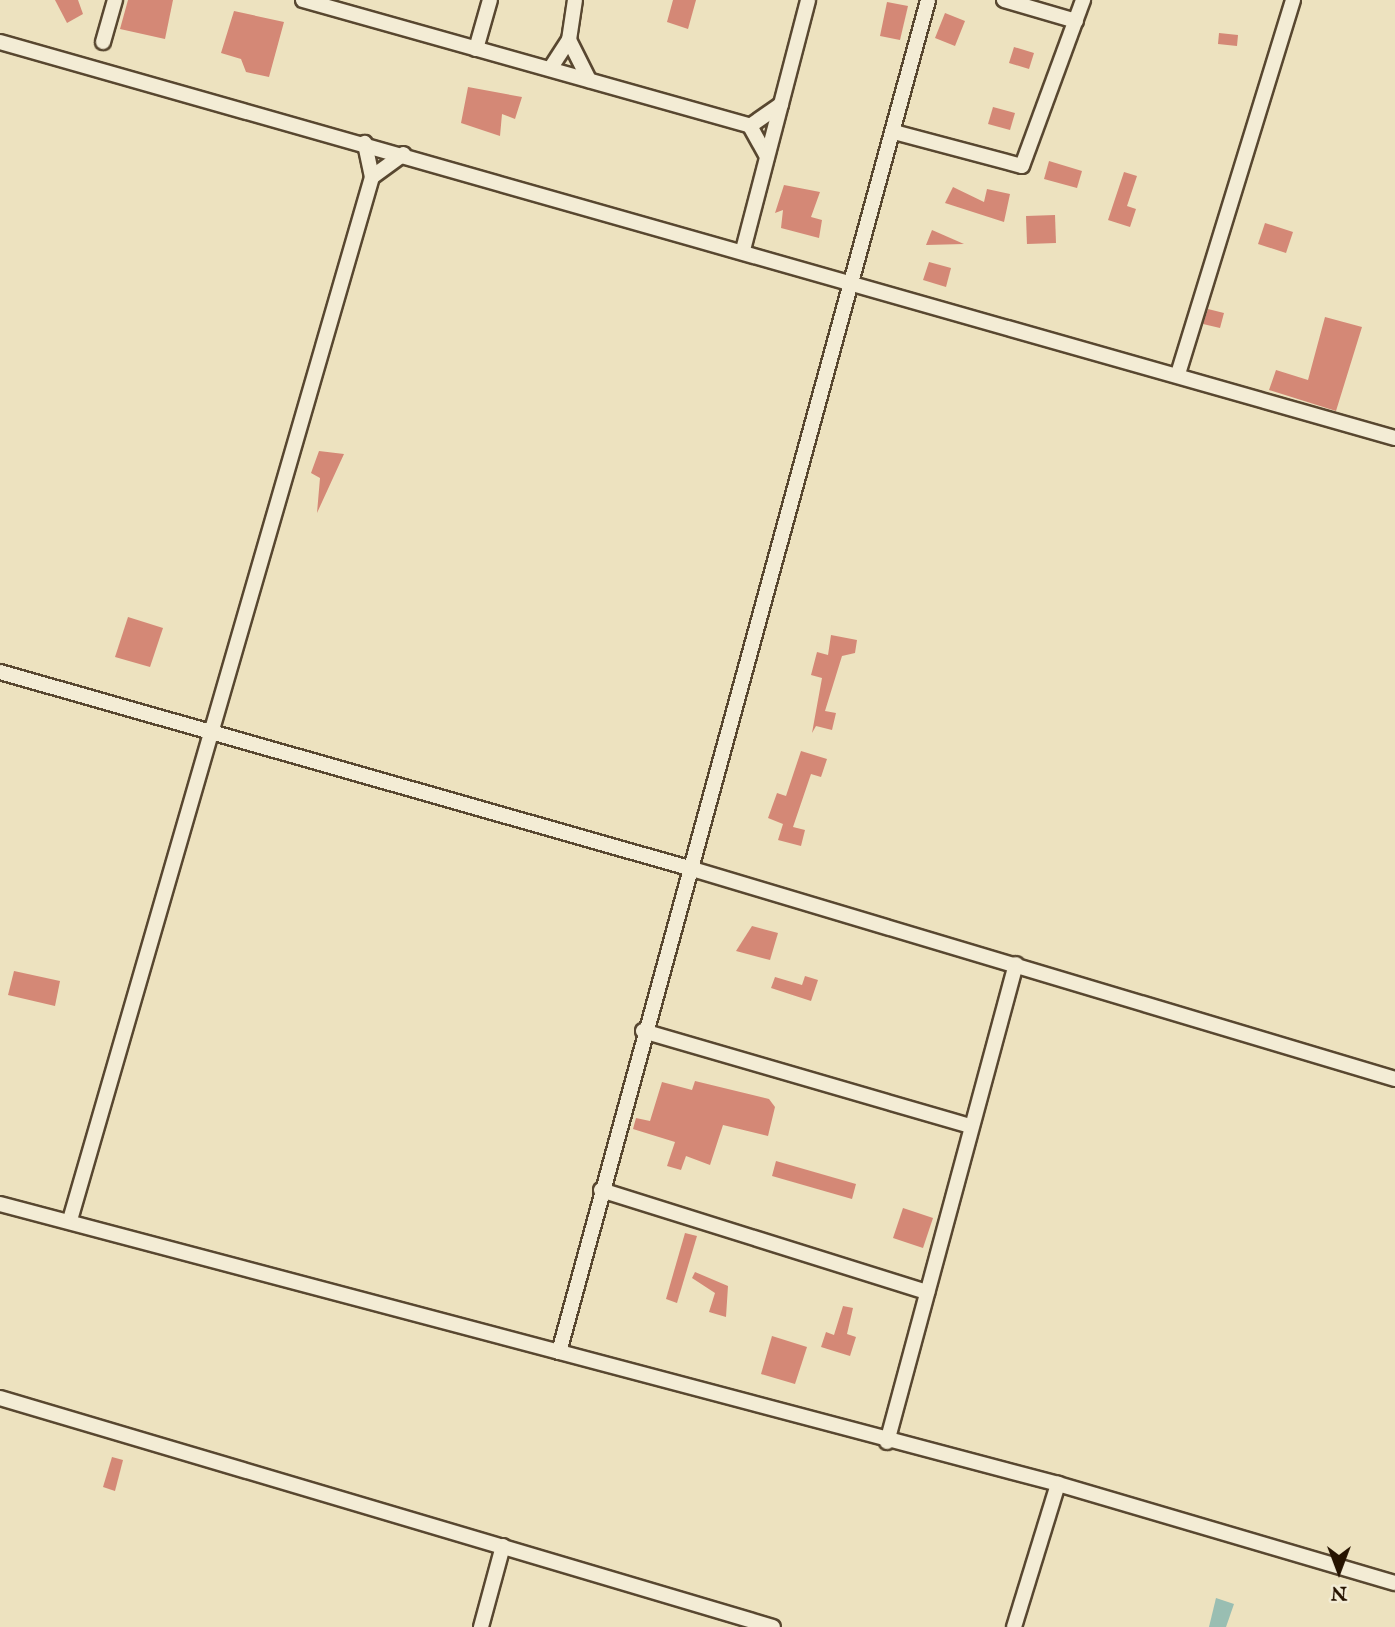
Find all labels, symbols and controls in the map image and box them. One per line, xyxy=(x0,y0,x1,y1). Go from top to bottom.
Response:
north arrow xyxy=(1304,1536,1374,1606)
text: N xyxy=(1331,1580,1347,1604)

